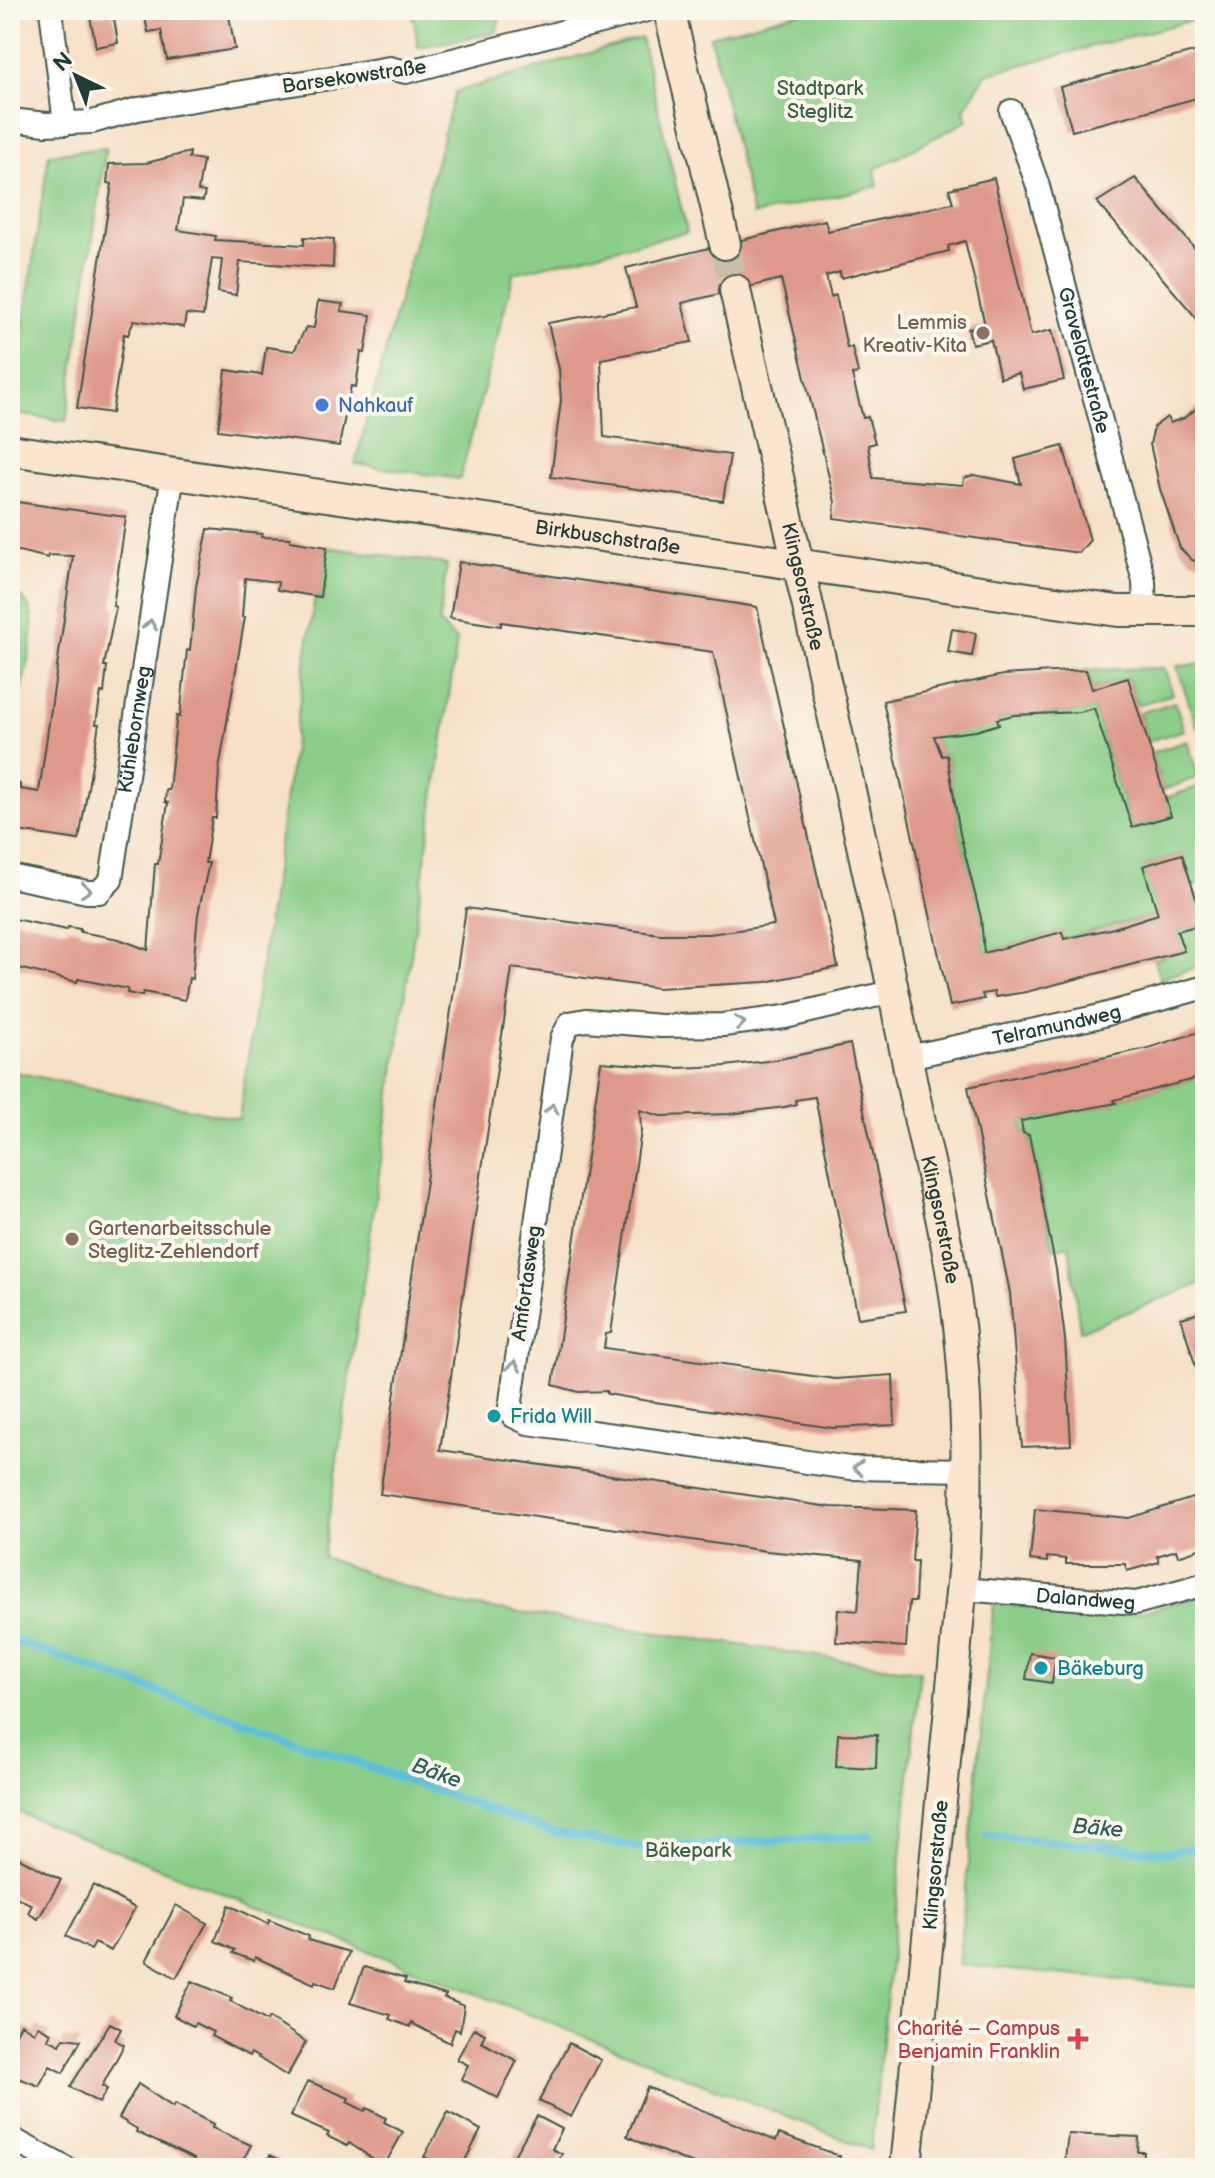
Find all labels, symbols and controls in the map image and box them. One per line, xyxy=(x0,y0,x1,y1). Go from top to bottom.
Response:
north arrow xyxy=(36,36,116,116)
text: N xyxy=(48,47,79,78)
street label: Barsekowstraße xyxy=(281,55,428,99)
park label: Stadtpark Steglitz xyxy=(777,77,863,124)
street label: Gravelottestraße xyxy=(1053,285,1115,436)
place label: Lemmis Kreativ-Kita xyxy=(863,311,967,358)
marker: Lemmis Kreativ-Kita xyxy=(974,324,992,342)
place label: Nahkauf xyxy=(338,394,414,418)
marker: Nahkauf xyxy=(313,396,331,414)
street label: Birkbuschstraße xyxy=(533,515,682,560)
street label: Klingsorstraße xyxy=(776,520,829,653)
one-way arrow xyxy=(141,618,158,632)
street label: Kühlebornweg xyxy=(113,664,157,795)
one-way arrow xyxy=(80,881,93,898)
street label: Telramundweg xyxy=(990,1000,1124,1052)
one-way arrow xyxy=(733,1015,747,1032)
one-way arrow xyxy=(543,1102,560,1116)
street label: Klingsorstraße xyxy=(915,1153,964,1286)
place label: Gartenarbeitsschule Steglitz-Zehlendorf xyxy=(88,1217,272,1264)
street label: Amfortasweg xyxy=(507,1224,547,1343)
marker: Gartenarbeitsschule Steglitz-Zehlendorf xyxy=(63,1230,81,1248)
one-way arrow xyxy=(505,1360,522,1373)
place label: Frida Will xyxy=(510,1405,592,1429)
marker: Frida Will xyxy=(485,1407,503,1425)
one-way arrow xyxy=(851,1459,864,1477)
street label: Dalandweg xyxy=(1035,1584,1136,1616)
place label: Bäkeburg xyxy=(1057,1657,1144,1681)
marker: Bäkeburg xyxy=(1032,1659,1050,1677)
water label: Bäke xyxy=(408,1752,465,1795)
street label: Klingsorstraße xyxy=(918,1799,954,1931)
water label: Bäke xyxy=(1071,1813,1124,1844)
park label: Bäkepark xyxy=(645,1839,731,1863)
place label: Charité – Campus Benjamin Franklin xyxy=(897,2017,1060,2064)
marker: Charité – Campus Benjamin Franklin xyxy=(1067,2028,1089,2050)

